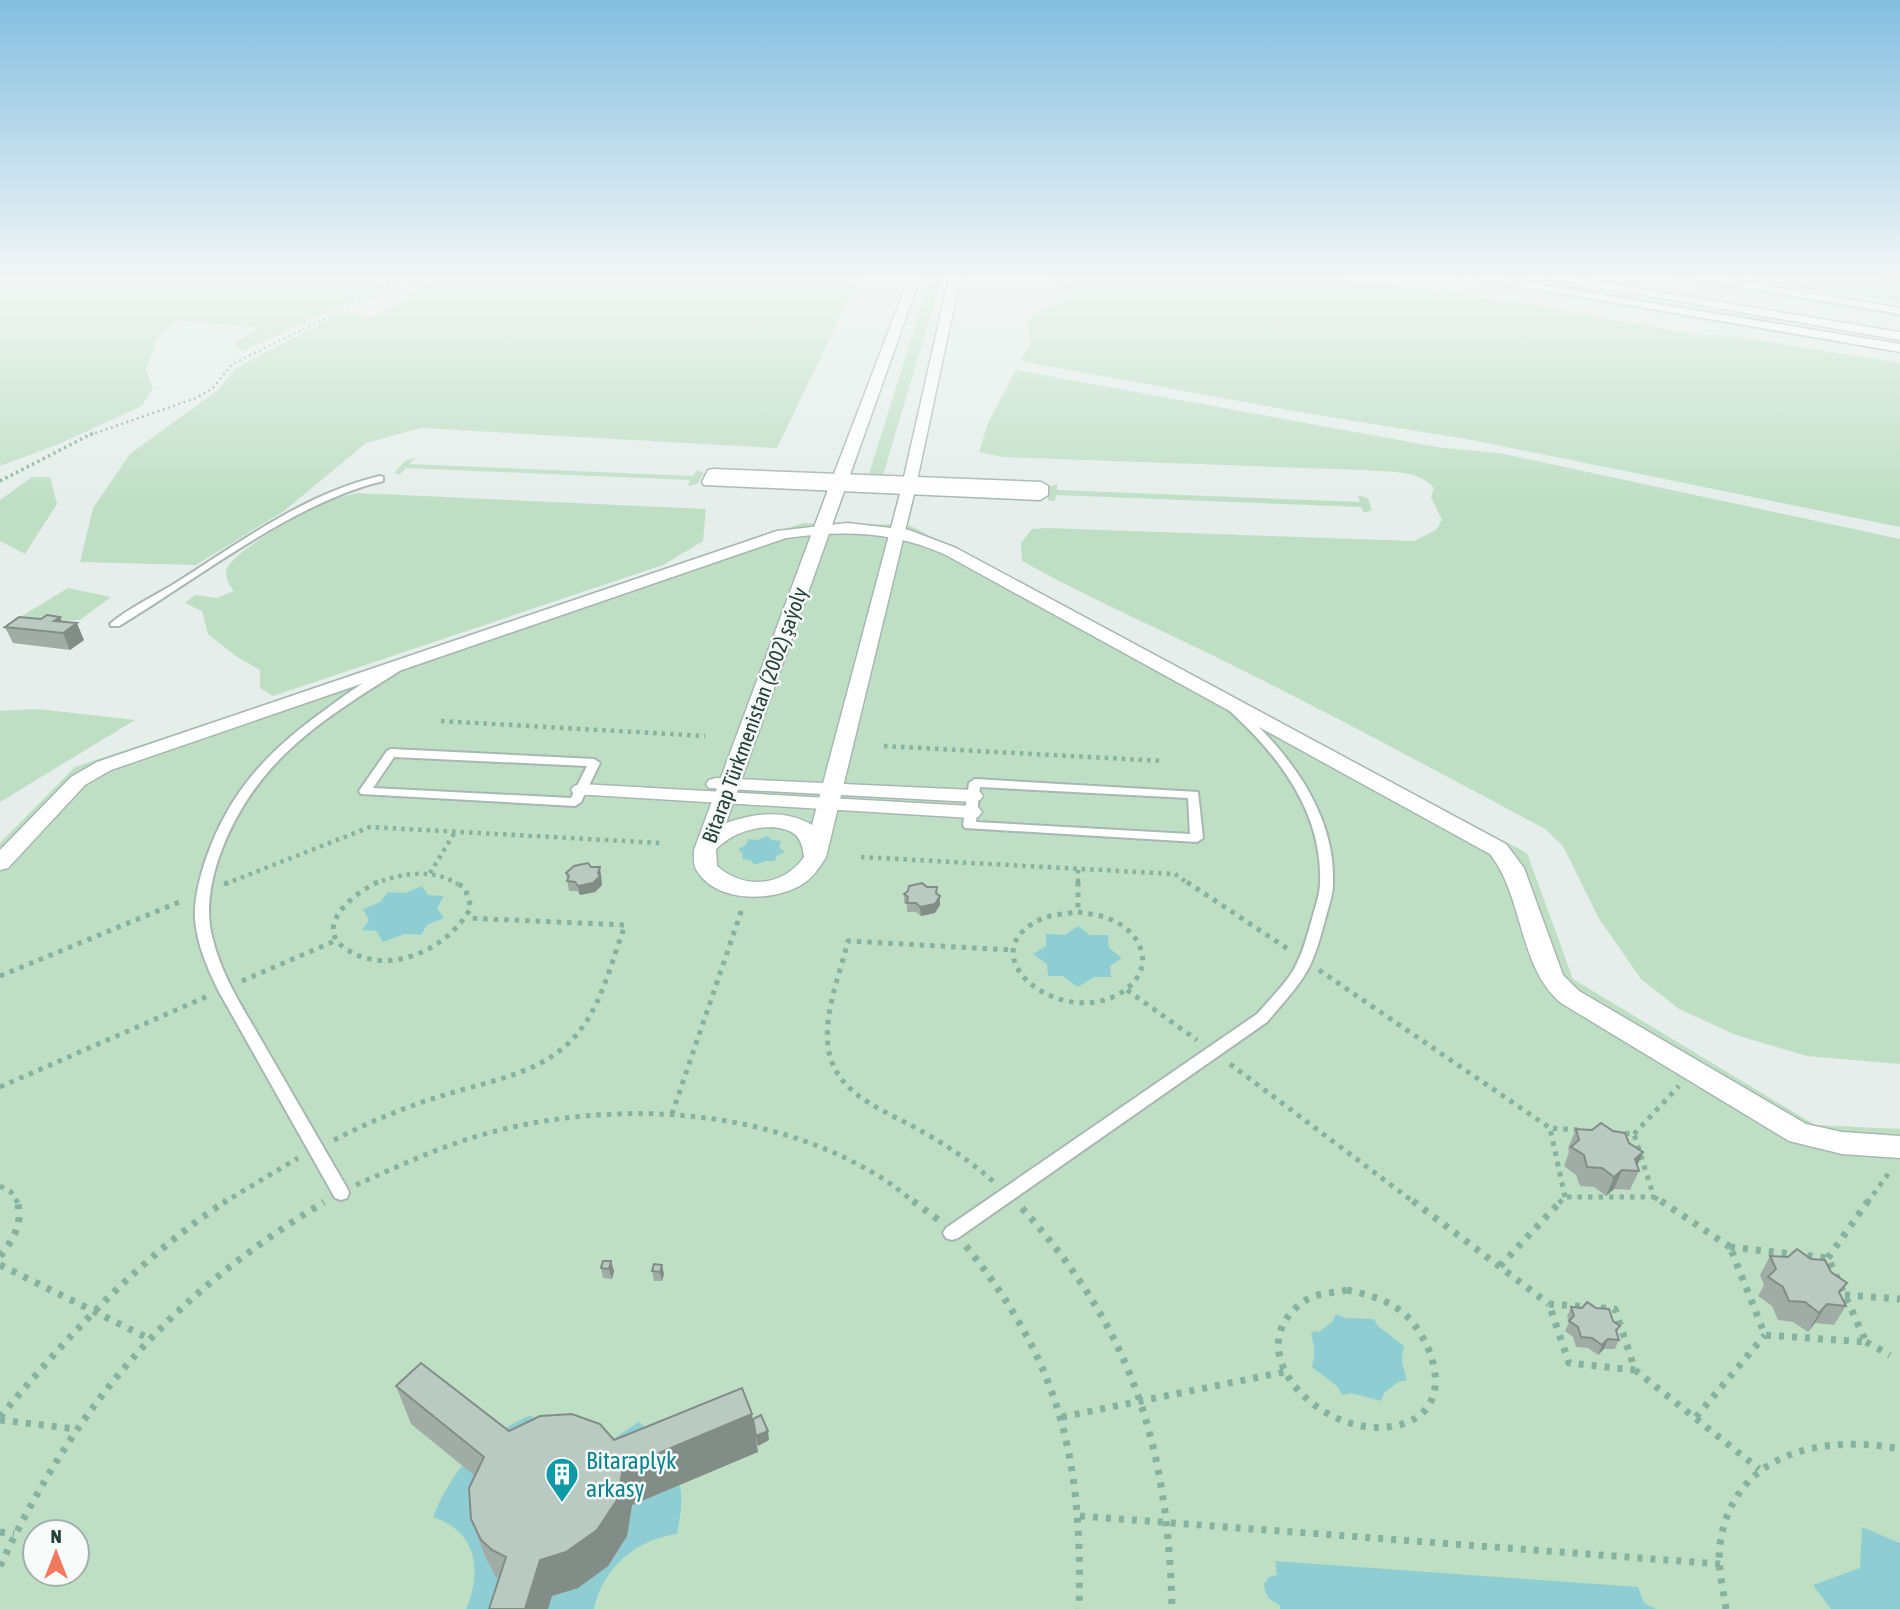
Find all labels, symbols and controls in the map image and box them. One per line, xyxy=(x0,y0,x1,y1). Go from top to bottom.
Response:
street label: Bitarap Türkmenistan (2002) şaýoly xyxy=(696,583,812,846)
place label: Bitaraplyk arkasy xyxy=(586,1447,677,1502)
building icon: Bitaraplyk arkasy xyxy=(543,1455,581,1504)
north arrow xyxy=(21,1518,91,1588)
text: N xyxy=(50,1525,62,1547)

